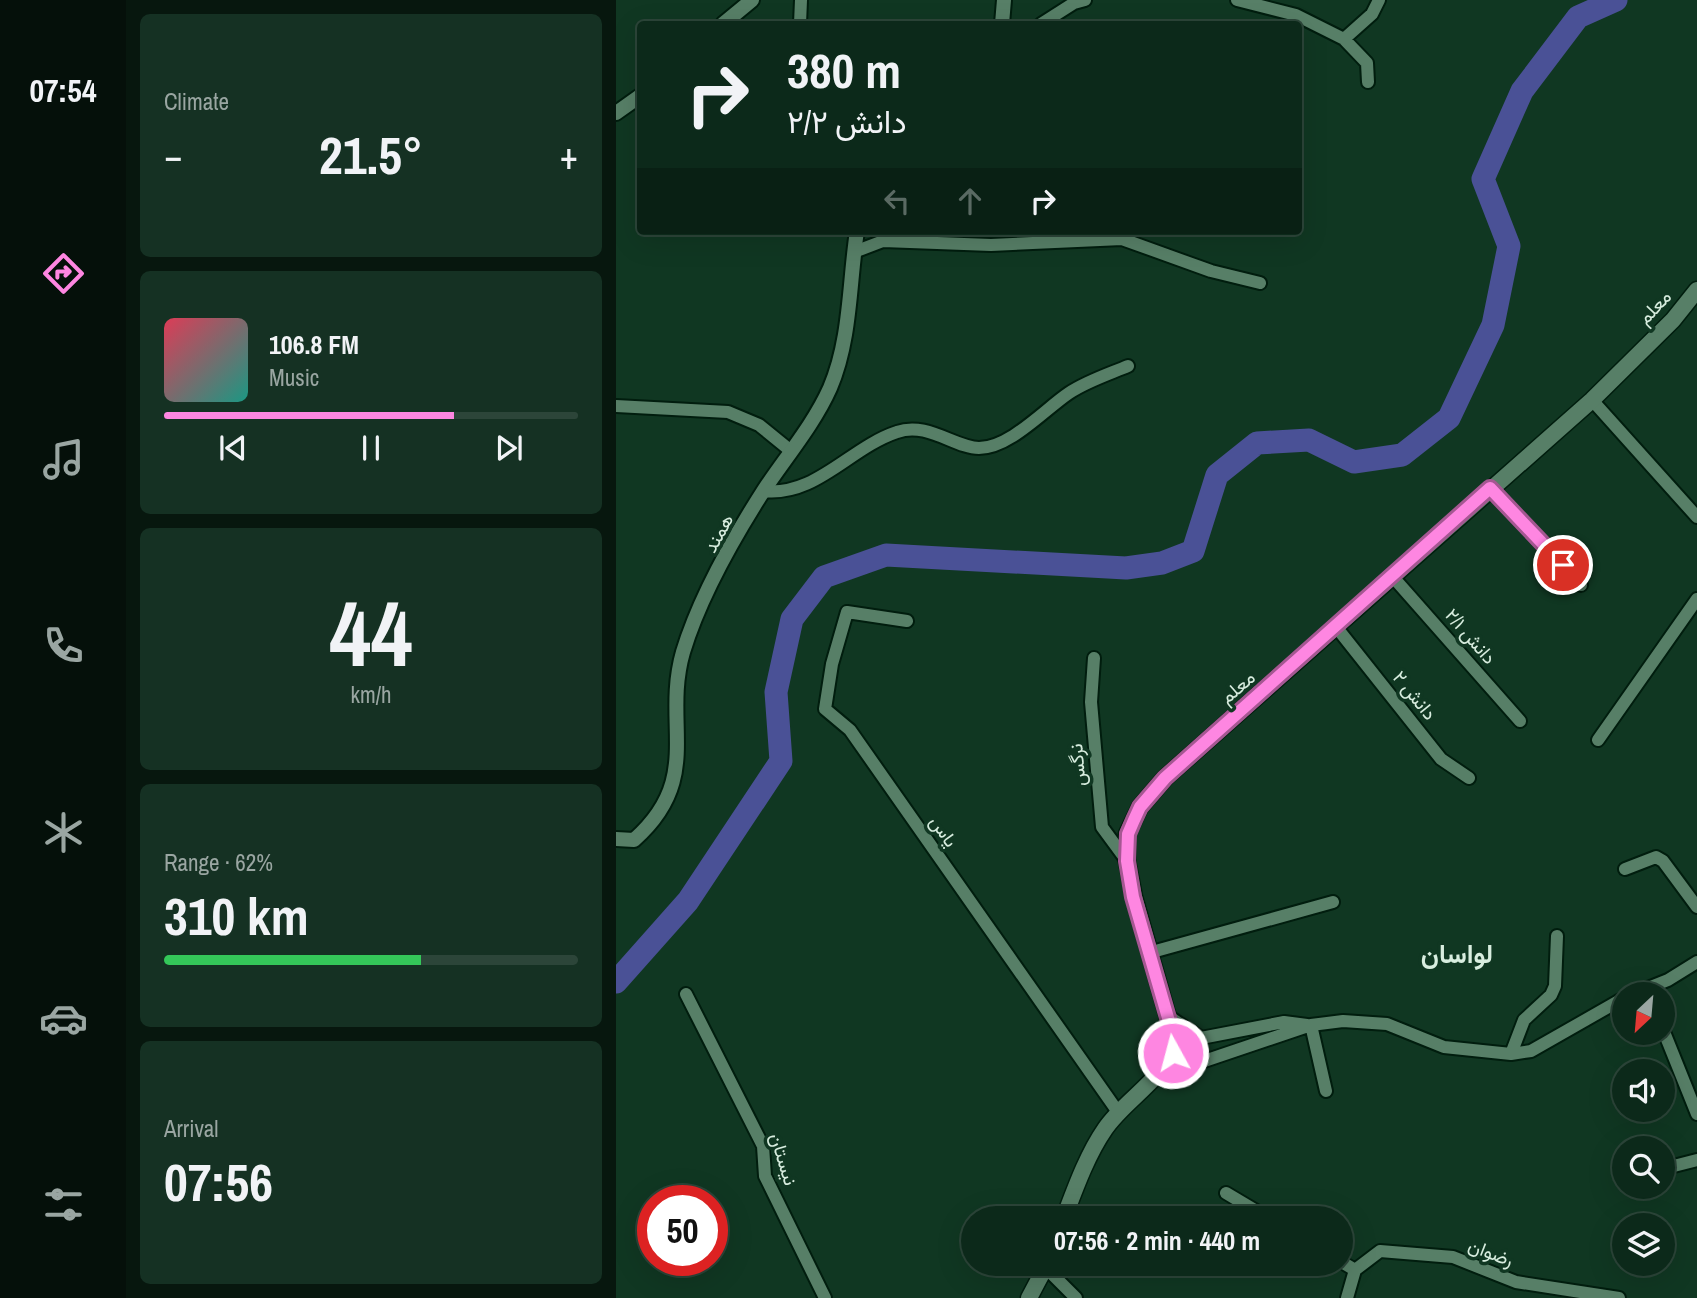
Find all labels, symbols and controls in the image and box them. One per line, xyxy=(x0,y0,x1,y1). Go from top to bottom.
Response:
text: 380 m xyxy=(787,37,901,103)
icon: right xyxy=(672,49,763,140)
text: 07:54 xyxy=(29,69,97,112)
text: Climate xyxy=(164,86,229,117)
text: دانش ۲/۲ xyxy=(787,100,907,143)
text: 21.5° xyxy=(319,120,423,190)
text: − xyxy=(164,130,182,181)
text: + xyxy=(560,130,578,181)
icon: left xyxy=(878,182,916,220)
icon: ahead xyxy=(951,182,989,220)
icon: right xyxy=(1024,182,1062,220)
icon: directions xyxy=(39,249,88,298)
street label: معلم xyxy=(1631,284,1677,330)
text: 106.8 FM xyxy=(269,327,359,362)
text: Music xyxy=(269,362,319,393)
icon: previous xyxy=(214,429,252,467)
icon: pause xyxy=(352,429,390,467)
icon: next xyxy=(490,429,528,467)
icon: music xyxy=(39,435,88,484)
street label: همند xyxy=(697,509,739,557)
pin xyxy=(1533,535,1593,595)
icon: arrive xyxy=(1544,546,1582,584)
text: 44 xyxy=(330,572,413,694)
street label: دانش ۲/۱ xyxy=(1439,602,1503,670)
icon: phone xyxy=(39,621,88,670)
street label: معلم xyxy=(1214,664,1260,710)
street label: دانش ۲ xyxy=(1387,665,1443,725)
text: km/h xyxy=(351,679,391,710)
street label: نرگس xyxy=(1062,742,1092,788)
icon: climate xyxy=(39,808,88,857)
street label: یاس xyxy=(924,810,964,852)
text: Range · 62% xyxy=(164,847,273,878)
text: 310 km xyxy=(164,881,309,951)
district label: لواسان xyxy=(1421,936,1493,971)
north arrow xyxy=(1612,982,1675,1045)
map controls xyxy=(1612,982,1675,1276)
icon: car xyxy=(39,994,88,1043)
position arrow xyxy=(1136,1016,1210,1090)
button: sound xyxy=(1612,1059,1675,1122)
text: Arrival xyxy=(164,1113,219,1144)
street label: نیستان xyxy=(764,1130,804,1188)
button: search xyxy=(1612,1136,1675,1199)
text: 07:56 xyxy=(164,1147,273,1217)
icon: filters xyxy=(39,1180,88,1229)
speed limit sign: 50 xyxy=(637,1185,728,1276)
button: layers xyxy=(1612,1213,1675,1276)
text: 07:56 · 2 min · 440 m xyxy=(1054,1223,1260,1258)
street label: رضوان xyxy=(1465,1232,1517,1272)

